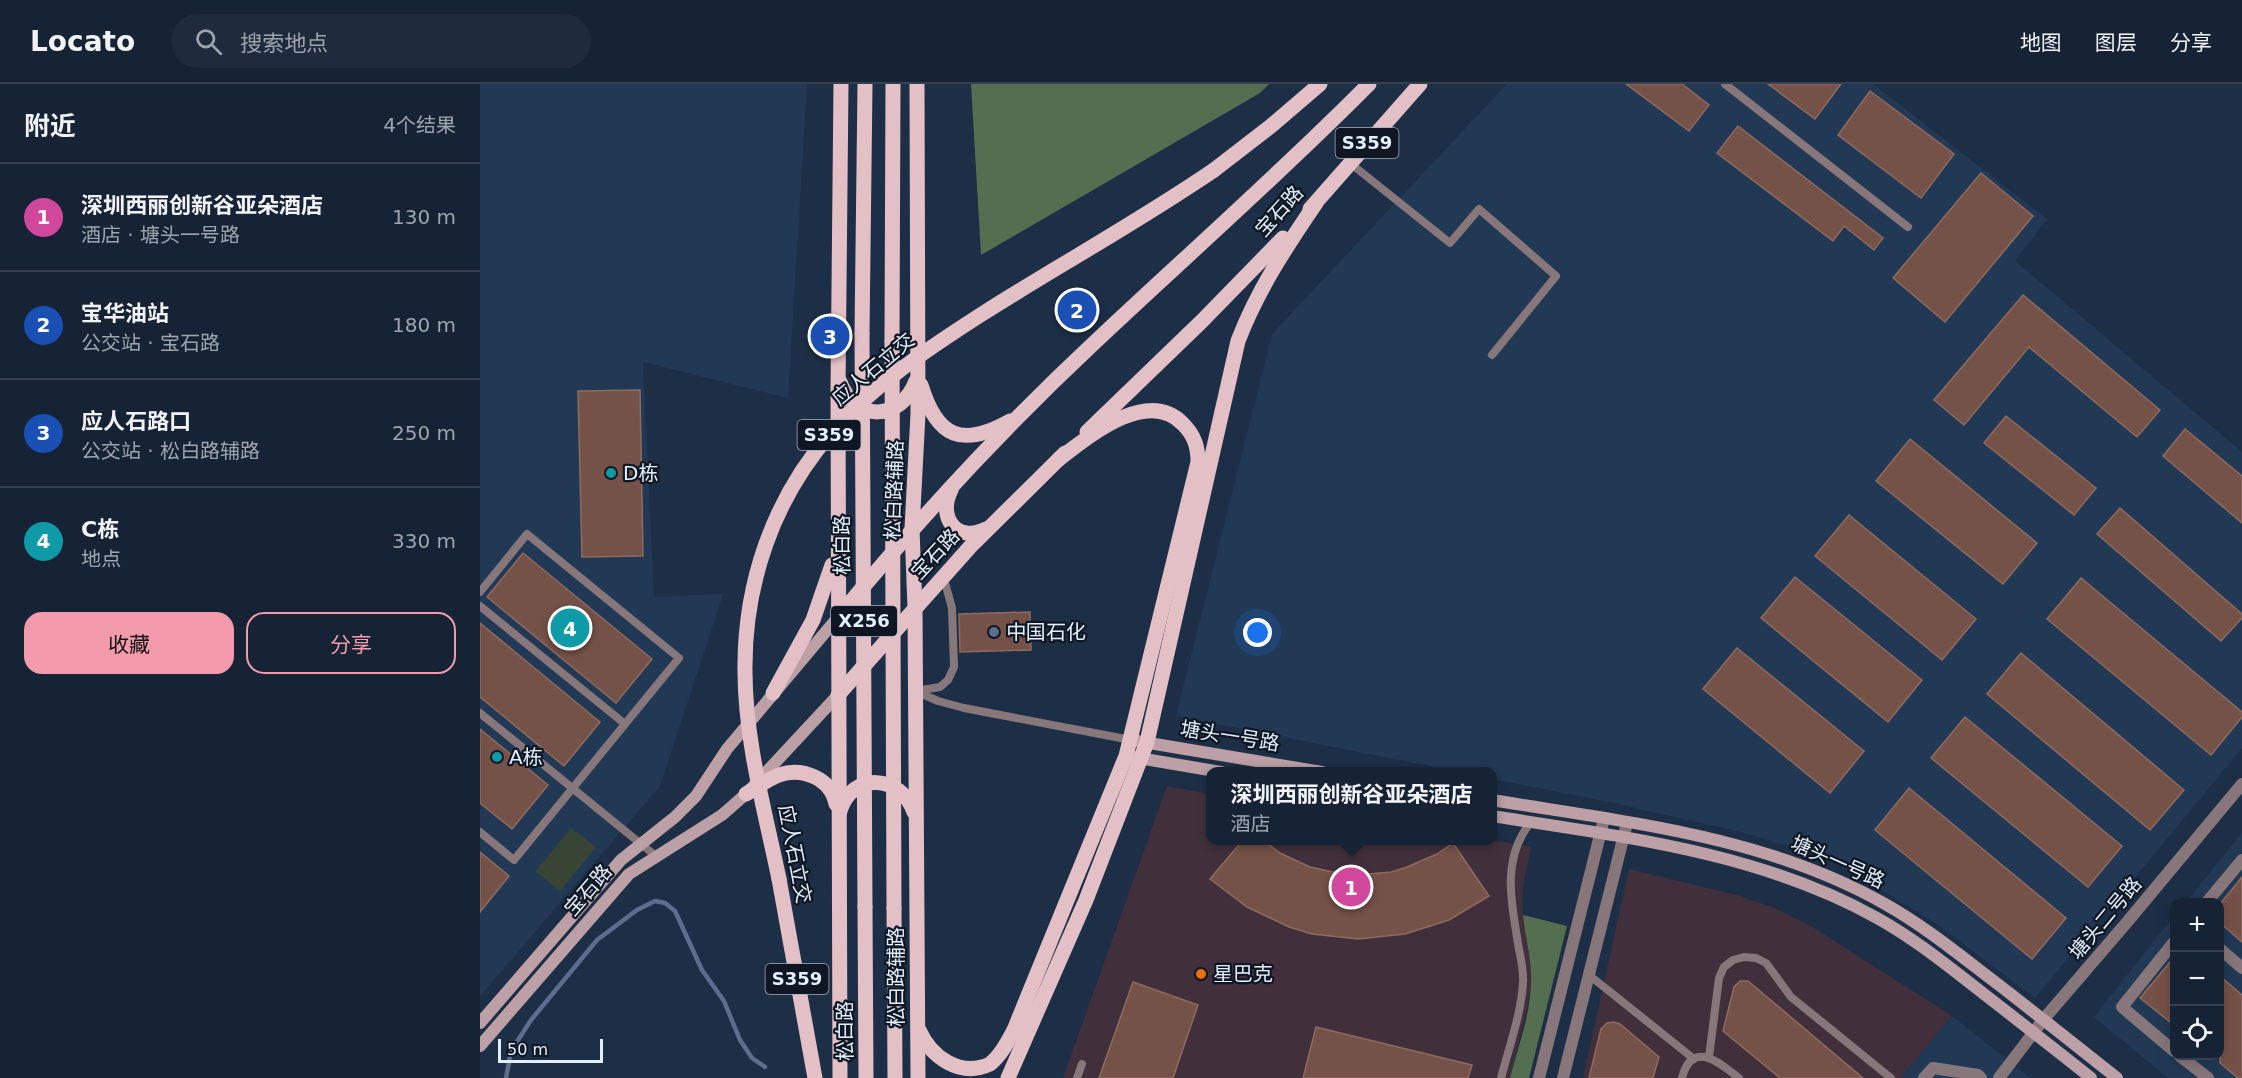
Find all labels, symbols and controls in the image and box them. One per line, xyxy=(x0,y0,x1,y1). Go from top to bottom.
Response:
search box xyxy=(171,14,591,68)
text: Locato xyxy=(30,25,135,58)
icon: search xyxy=(192,25,225,58)
text: 搜索地点 xyxy=(240,31,328,56)
text: 地图 xyxy=(2020,31,2062,55)
text: 图层 xyxy=(2095,31,2137,55)
text: 分享 xyxy=(2170,31,2212,55)
text: 附近 xyxy=(24,111,76,141)
text: 4个结果 xyxy=(383,113,456,137)
road number: S359 xyxy=(1336,128,1398,158)
street label: 宝石路 xyxy=(1250,181,1308,241)
text: 深圳西丽创新谷亚朵酒店 xyxy=(81,193,323,218)
text: 1 xyxy=(37,205,50,229)
text: 130 m xyxy=(392,205,456,229)
text: 酒店 · 塘头一号路 xyxy=(81,223,240,247)
pin: 2 xyxy=(1058,288,1096,332)
text: 宝华油站 xyxy=(81,301,169,326)
text: 2 xyxy=(37,313,50,337)
text: 180 m xyxy=(392,313,456,337)
pin: 3 xyxy=(810,314,850,358)
street label: 应人石立交 xyxy=(827,328,919,410)
text: 公交站 · 宝石路 xyxy=(81,331,220,355)
text: 应人石路口 xyxy=(81,409,191,434)
road number: S359 xyxy=(798,420,860,450)
text: 3 xyxy=(37,421,50,445)
text: 250 m xyxy=(392,421,456,445)
text: 公交站 · 松白路辅路 xyxy=(81,439,260,463)
street label: 松白路辅路 xyxy=(880,440,908,540)
place label: D栋 xyxy=(623,461,658,485)
marker: D栋 xyxy=(604,466,618,480)
street label: 松白路 xyxy=(830,515,854,575)
text: C栋 xyxy=(81,517,119,542)
street label: 宝石路 xyxy=(906,524,964,584)
text: 4 xyxy=(37,529,50,553)
text: 330 m xyxy=(392,529,456,553)
text: 地点 xyxy=(81,547,121,571)
pin: 4 xyxy=(550,606,590,650)
road number: X256 xyxy=(831,606,897,636)
button: 收藏 xyxy=(24,612,234,674)
button: 分享 xyxy=(246,612,456,674)
your location xyxy=(1243,618,1272,647)
place label: 中国石化 xyxy=(1006,620,1086,644)
marker: 中国石化 xyxy=(987,625,1001,639)
street label: 塘头一号路 xyxy=(1179,716,1281,756)
place label: A栋 xyxy=(509,745,543,769)
marker: A栋 xyxy=(490,750,504,764)
popup xyxy=(1206,767,1497,845)
text: 深圳西丽创新谷亚朵酒店 xyxy=(1230,782,1473,807)
street label: 应人石立交 xyxy=(774,803,816,905)
text: 酒店 xyxy=(1230,812,1270,836)
street label: 塘头一号路 xyxy=(1787,831,1889,893)
street label: 宝石路 xyxy=(559,859,617,921)
pin: 1 xyxy=(1332,864,1370,910)
street label: 塘头二号路 xyxy=(2064,872,2146,964)
map controls xyxy=(2170,898,2224,1060)
button: + xyxy=(2170,898,2224,952)
street label: 松白路辅路 xyxy=(884,927,908,1027)
button: − xyxy=(2170,952,2224,1006)
place label: 星巴克 xyxy=(1213,962,1273,986)
road number: S359 xyxy=(766,964,828,994)
marker: 星巴克 xyxy=(1194,967,1208,981)
street label: 松白路 xyxy=(833,1001,857,1061)
button: locate xyxy=(2170,1006,2224,1060)
scale bar xyxy=(498,1036,603,1064)
text: 50 m xyxy=(507,1040,548,1059)

